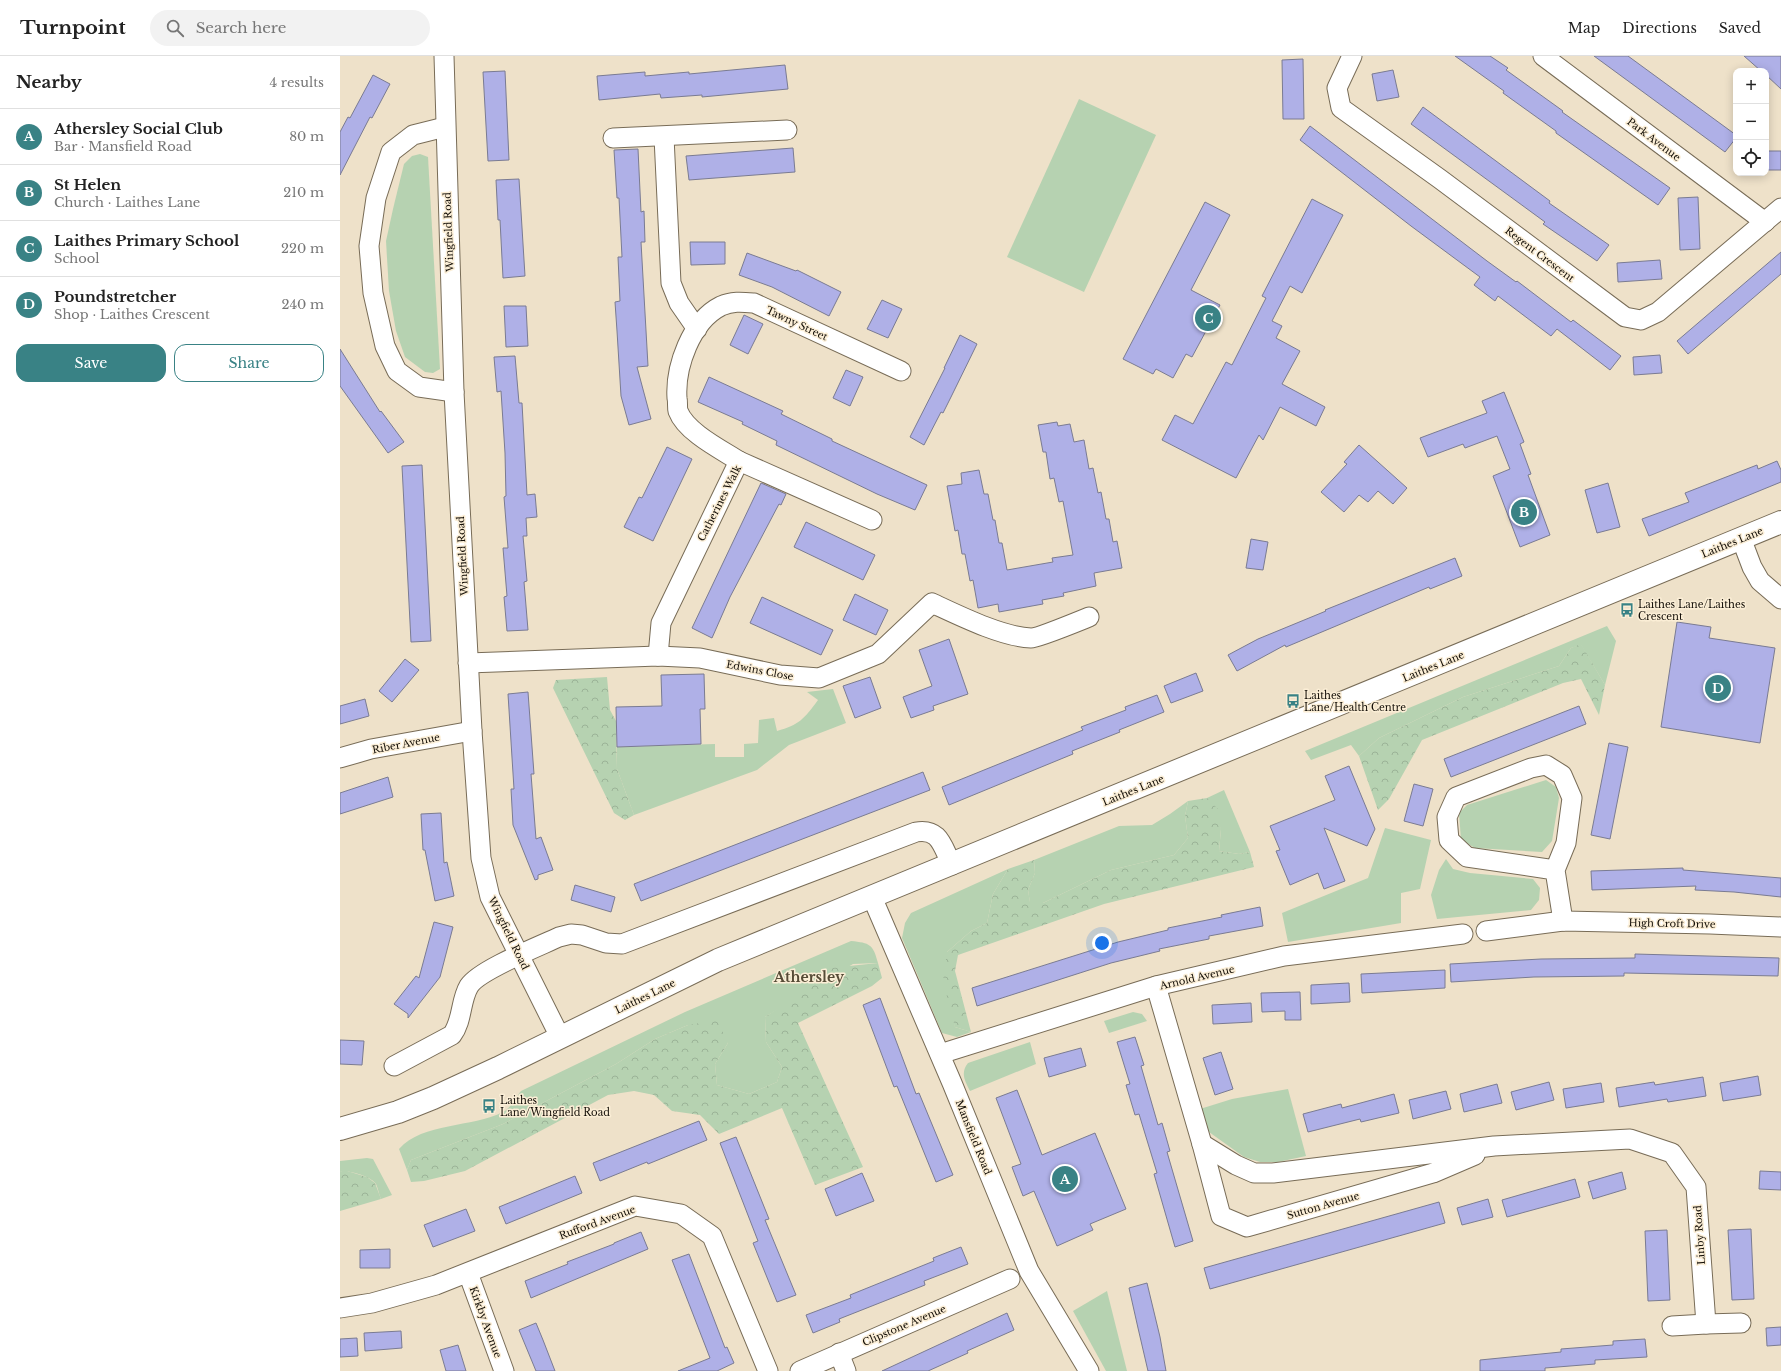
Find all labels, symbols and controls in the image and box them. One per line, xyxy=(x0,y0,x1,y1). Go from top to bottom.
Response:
search box xyxy=(150,10,430,46)
text: Turnpoint xyxy=(20,16,126,39)
icon: search xyxy=(164,17,186,39)
text: Search here xyxy=(196,18,286,37)
text: Map xyxy=(1568,19,1600,37)
text: Directions xyxy=(1622,19,1697,37)
text: Saved xyxy=(1719,19,1761,37)
map controls xyxy=(1733,68,1769,176)
button: + xyxy=(1733,68,1769,104)
text: Nearby xyxy=(16,72,82,93)
text: 4 results xyxy=(270,74,324,91)
button: − xyxy=(1733,104,1769,140)
street label: Park Avenue xyxy=(1624,115,1683,164)
text: Athersley Social Club xyxy=(54,119,223,138)
text: A xyxy=(24,128,34,145)
text: 80 m xyxy=(289,128,324,145)
text: Bar · Mansfield Road xyxy=(54,138,192,155)
button: locate xyxy=(1733,140,1769,176)
text: St Helen xyxy=(54,175,121,194)
text: B xyxy=(24,184,34,201)
text: 210 m xyxy=(283,184,324,201)
street label: Wingfield Road xyxy=(441,192,456,273)
text: Church · Laithes Lane xyxy=(54,194,200,211)
street label: Regent Crescent xyxy=(1502,224,1577,285)
text: Laithes Primary School xyxy=(54,231,239,250)
text: C xyxy=(24,240,34,257)
text: 220 m xyxy=(281,240,324,257)
text: School xyxy=(54,250,100,267)
text: Poundstretcher xyxy=(54,287,176,306)
text: D xyxy=(23,296,35,313)
text: 240 m xyxy=(281,296,324,313)
street label: Tawny Street xyxy=(764,303,830,344)
pin: C xyxy=(1195,303,1221,333)
text: Shop · Laithes Crescent xyxy=(54,306,210,323)
button: Save xyxy=(16,344,166,382)
button: Share xyxy=(174,344,324,382)
street label: Catherines Walk xyxy=(695,462,745,543)
pin: B xyxy=(1511,497,1537,527)
street label: Wingfield Road xyxy=(454,516,471,597)
street label: Laithes Lane xyxy=(1699,524,1765,561)
place label: Laithes Lane/Laithes Crescent xyxy=(1638,598,1746,623)
bus stop icon: Laithes Lane/Laithes Crescent xyxy=(1619,602,1635,618)
street label: Laithes Lane xyxy=(1400,648,1466,685)
street label: Edwins Close xyxy=(725,658,795,683)
pin: D xyxy=(1705,673,1731,703)
place label: Laithes Lane/Health Centre xyxy=(1304,689,1406,714)
bus stop icon: Laithes Lane/Health Centre xyxy=(1285,693,1301,709)
street label: Riber Avenue xyxy=(371,731,441,756)
street label: Laithes Lane xyxy=(1100,772,1166,809)
street label: Wingfield Road xyxy=(485,894,532,972)
street label: High Croft Drive xyxy=(1628,916,1716,931)
your location xyxy=(1092,933,1112,953)
street label: Arnold Avenue xyxy=(1157,962,1236,993)
district label: Athersley xyxy=(773,968,845,986)
street label: Laithes Lane xyxy=(613,976,678,1017)
place label: Laithes Lane/Wingfield Road xyxy=(500,1094,610,1119)
bus stop icon: Laithes Lane/Wingfield Road xyxy=(481,1098,497,1114)
street label: Mansfield Road xyxy=(953,1098,995,1177)
pin: A xyxy=(1052,1164,1078,1194)
street label: Sutton Avenue xyxy=(1285,1189,1361,1222)
street label: Rufford Avenue xyxy=(557,1203,637,1242)
street label: Linby Road xyxy=(1691,1205,1708,1265)
street label: Kirkby Avenue xyxy=(467,1285,505,1360)
street label: Clipstone Avenue xyxy=(860,1302,948,1349)

